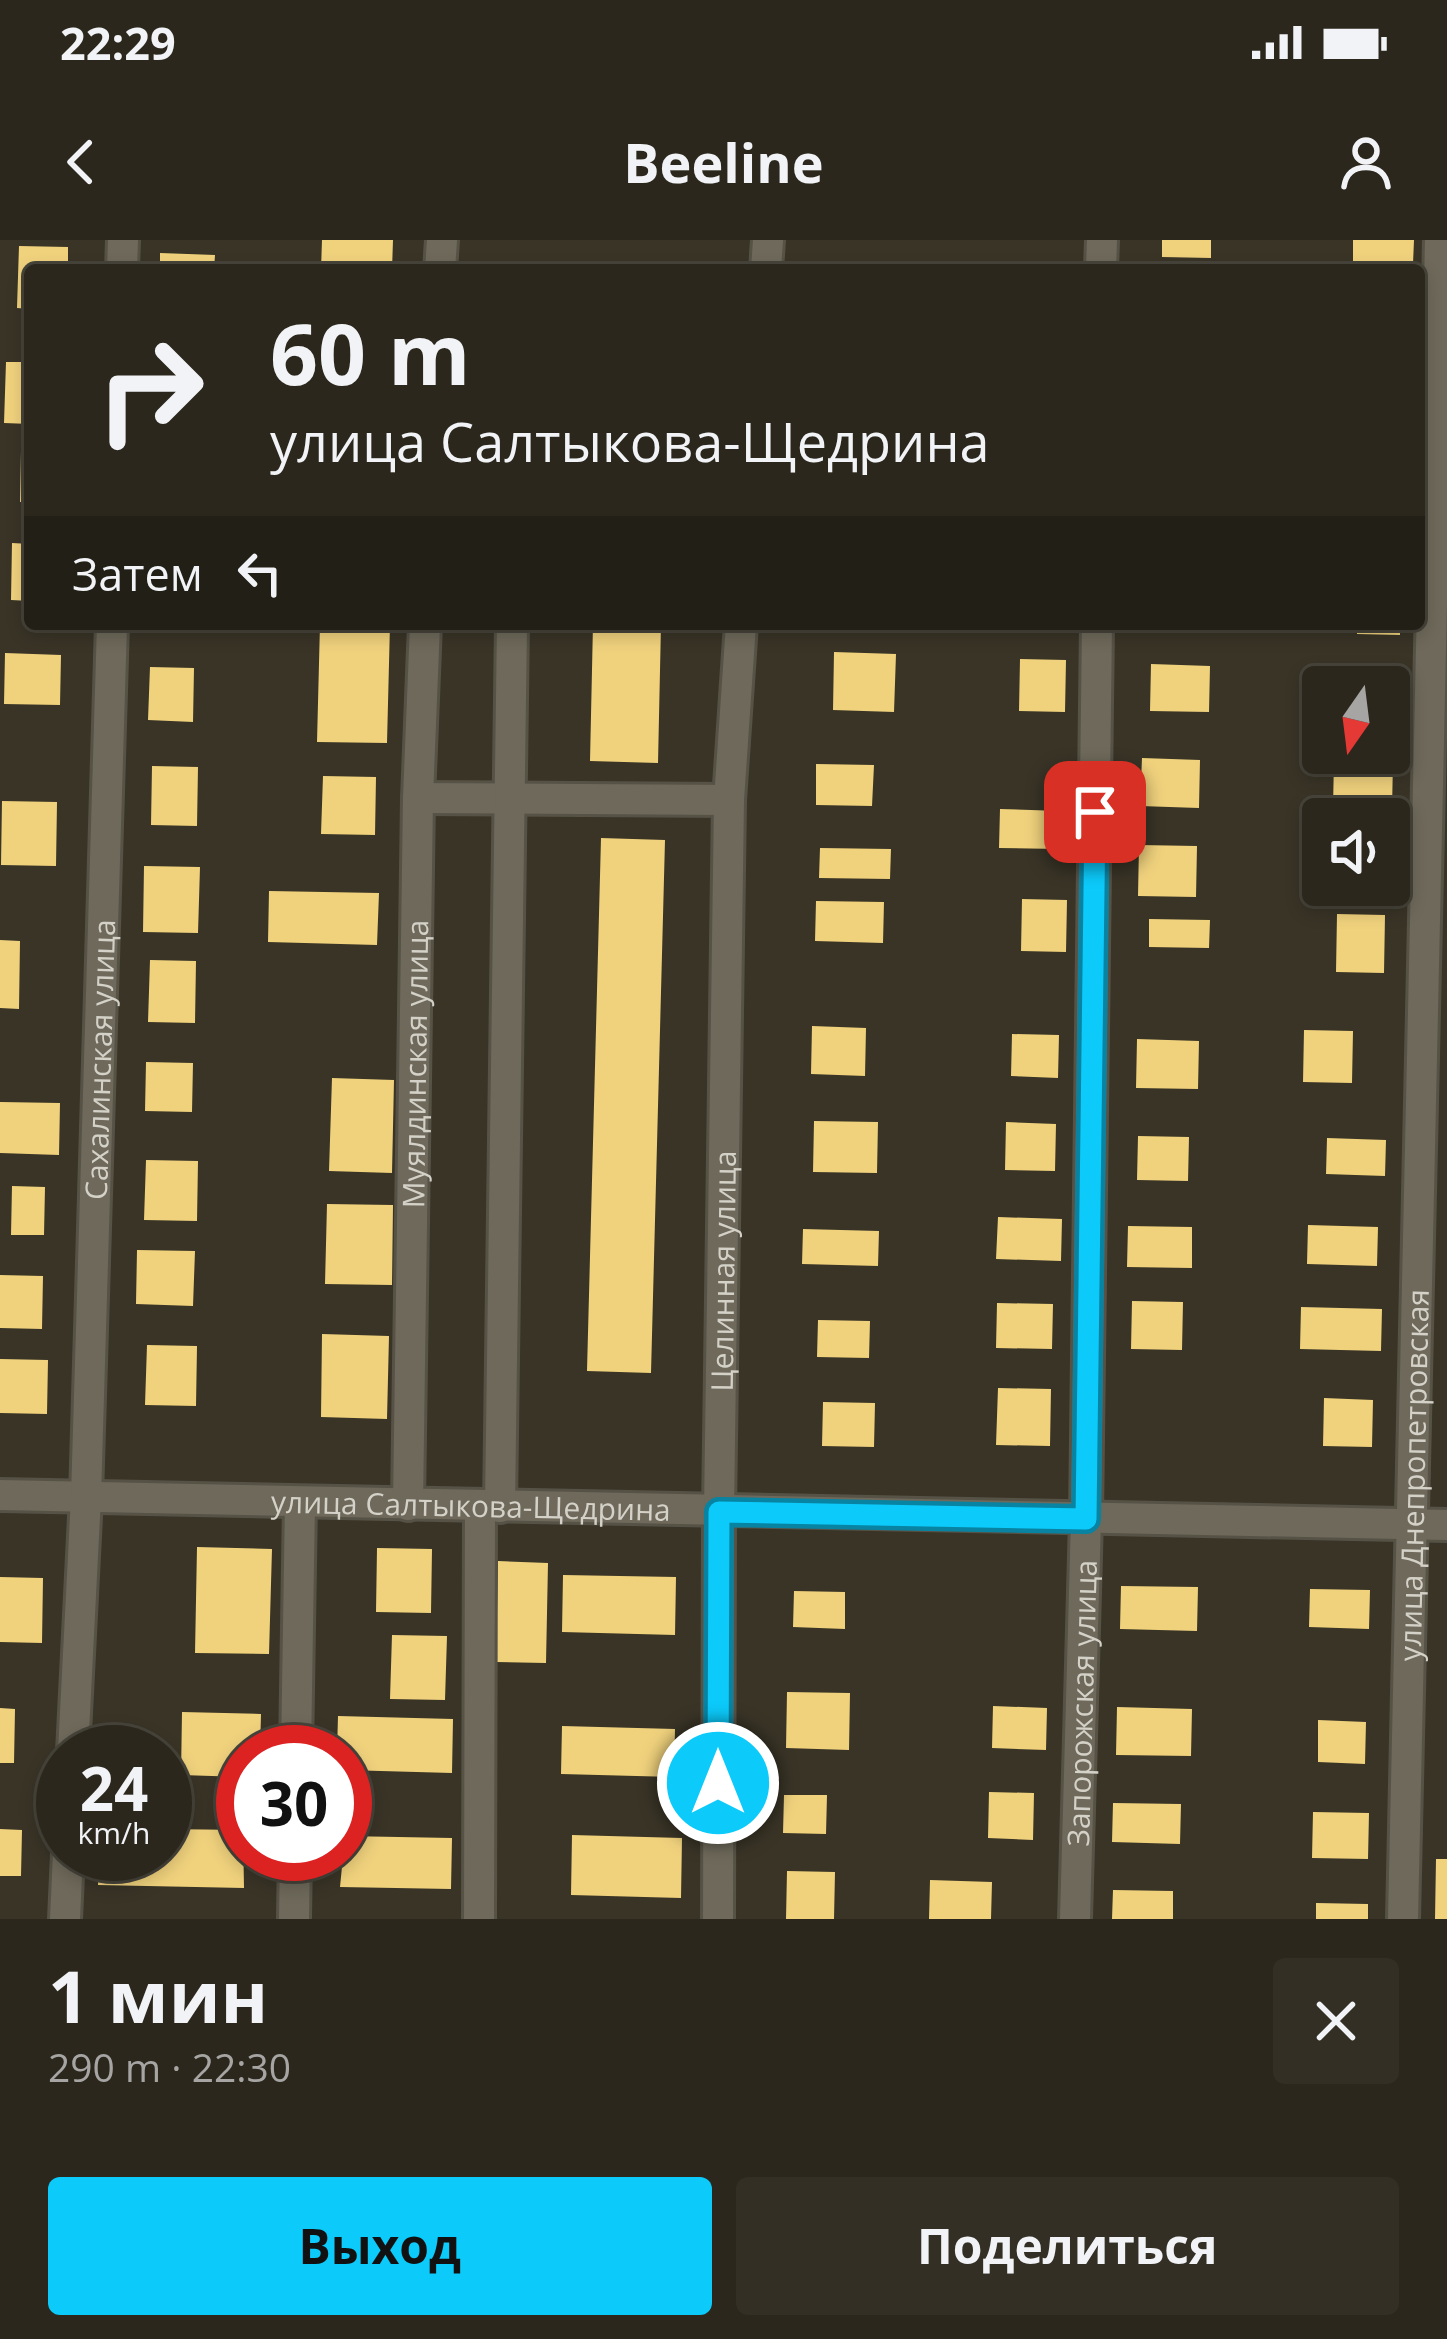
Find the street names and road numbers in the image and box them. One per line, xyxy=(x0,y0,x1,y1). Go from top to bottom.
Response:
street label: Сахалинская улица xyxy=(74,919,124,1201)
street label: Муялдинская улица xyxy=(392,919,437,1209)
street label: Целинная улица xyxy=(700,1150,745,1392)
street label: улица Днепропетровская xyxy=(1388,1289,1437,1662)
street label: улица Салтыкова-Щедрина xyxy=(271,1480,671,1529)
street label: Запорожская улица xyxy=(1057,1559,1105,1847)

